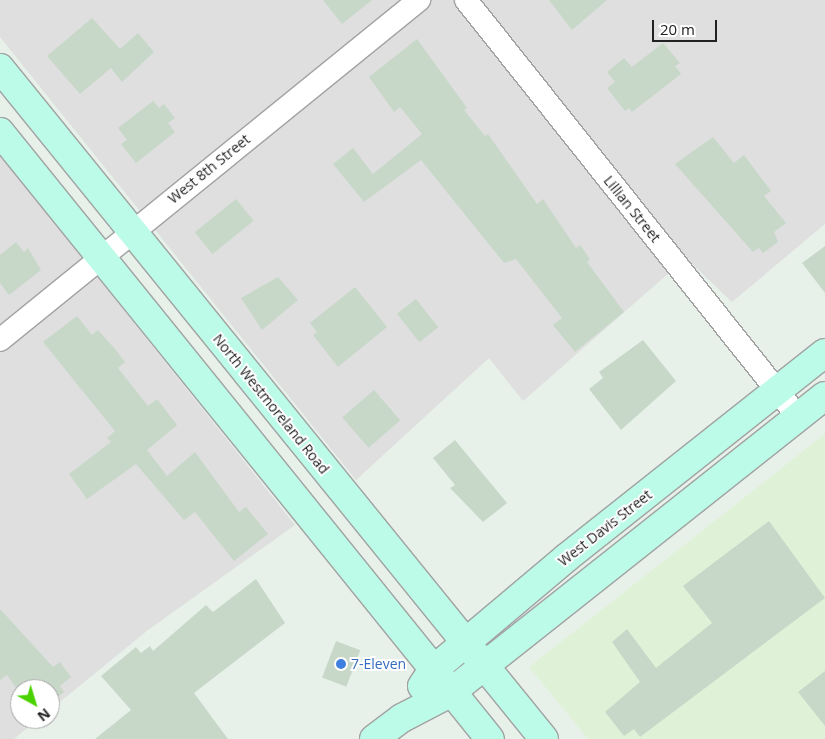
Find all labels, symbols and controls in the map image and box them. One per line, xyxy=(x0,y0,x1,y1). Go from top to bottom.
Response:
scale bar xyxy=(655,10,720,42)
text: 20 m xyxy=(660,19,695,39)
street label: West 8th Street xyxy=(165,131,253,207)
street label: Lillian Street xyxy=(600,172,664,246)
street label: North Westmoreland Road xyxy=(209,331,333,477)
street label: West Davis Street xyxy=(555,486,655,570)
place label: 7-Eleven xyxy=(351,656,406,672)
marker: 7-Eleven xyxy=(335,658,347,670)
north arrow xyxy=(10,679,60,729)
text: N xyxy=(34,704,55,726)

